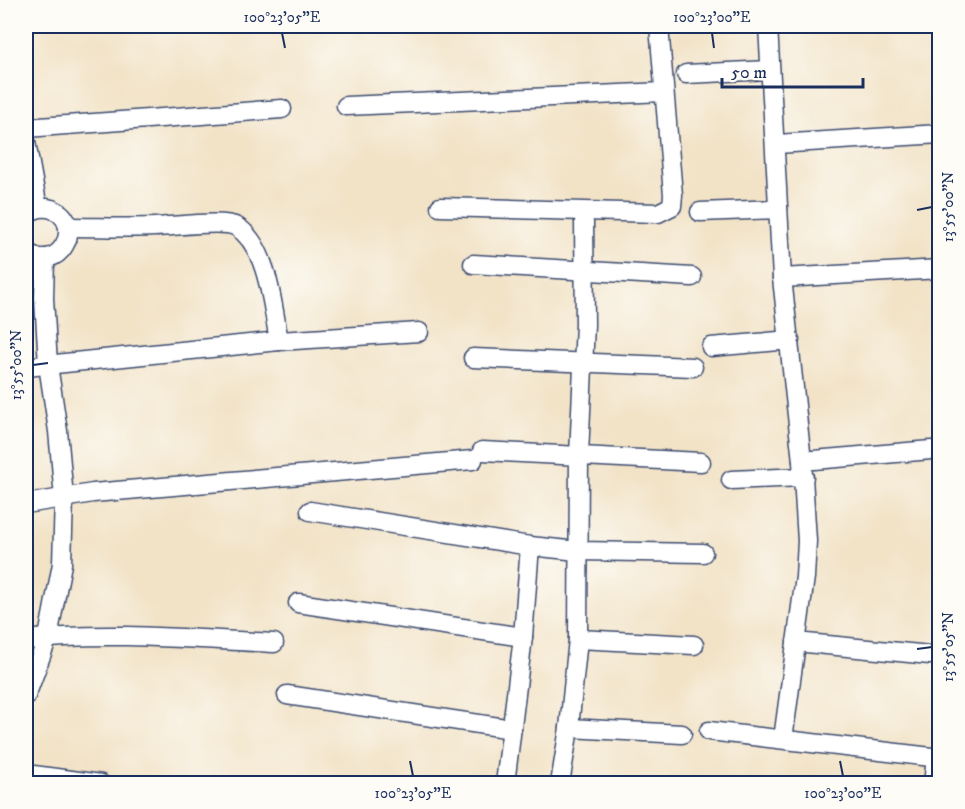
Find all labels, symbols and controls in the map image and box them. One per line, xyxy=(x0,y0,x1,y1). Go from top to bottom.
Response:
text: 100°23'05"E xyxy=(244,8,321,27)
text: 100°23'00"E xyxy=(673,8,751,27)
scale bar xyxy=(722,51,863,89)
text: 50 m xyxy=(731,62,767,84)
text: 13°55'00"N xyxy=(939,172,958,242)
text: 13°55'00"N xyxy=(7,330,26,400)
text: 13°55'05"N xyxy=(939,612,958,682)
text: 100°23'05"E xyxy=(375,784,452,803)
text: 100°23'00"E xyxy=(804,784,882,803)

